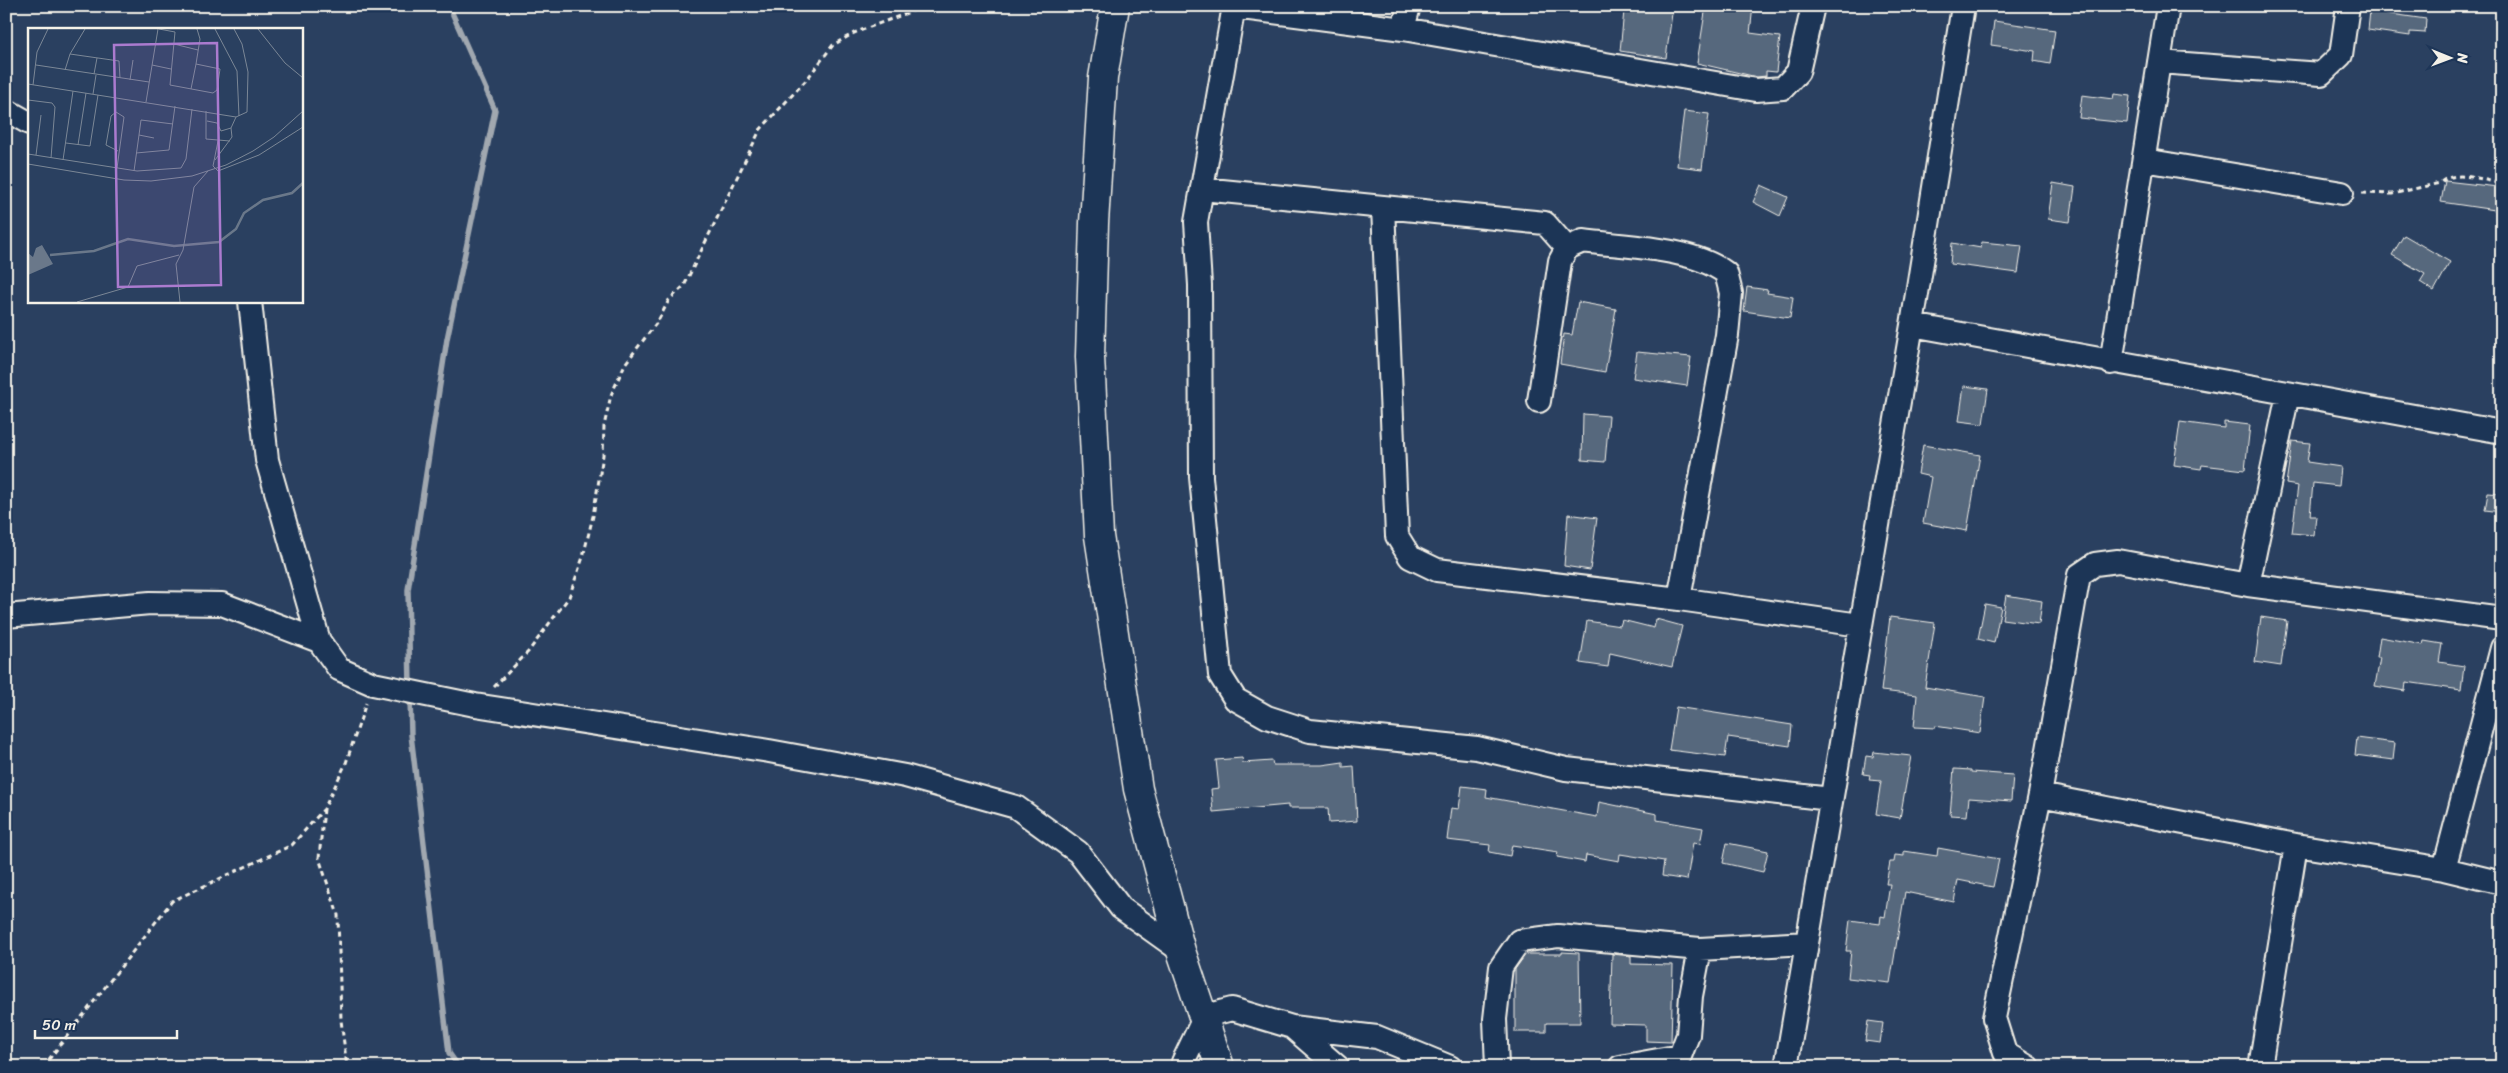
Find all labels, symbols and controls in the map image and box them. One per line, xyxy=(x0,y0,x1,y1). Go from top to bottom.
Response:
inset map xyxy=(28,28,302,302)
north arrow xyxy=(2426,32,2476,82)
text: N xyxy=(2450,52,2475,64)
scale bar xyxy=(35,1008,178,1040)
text: 50 m xyxy=(42,1012,77,1038)

